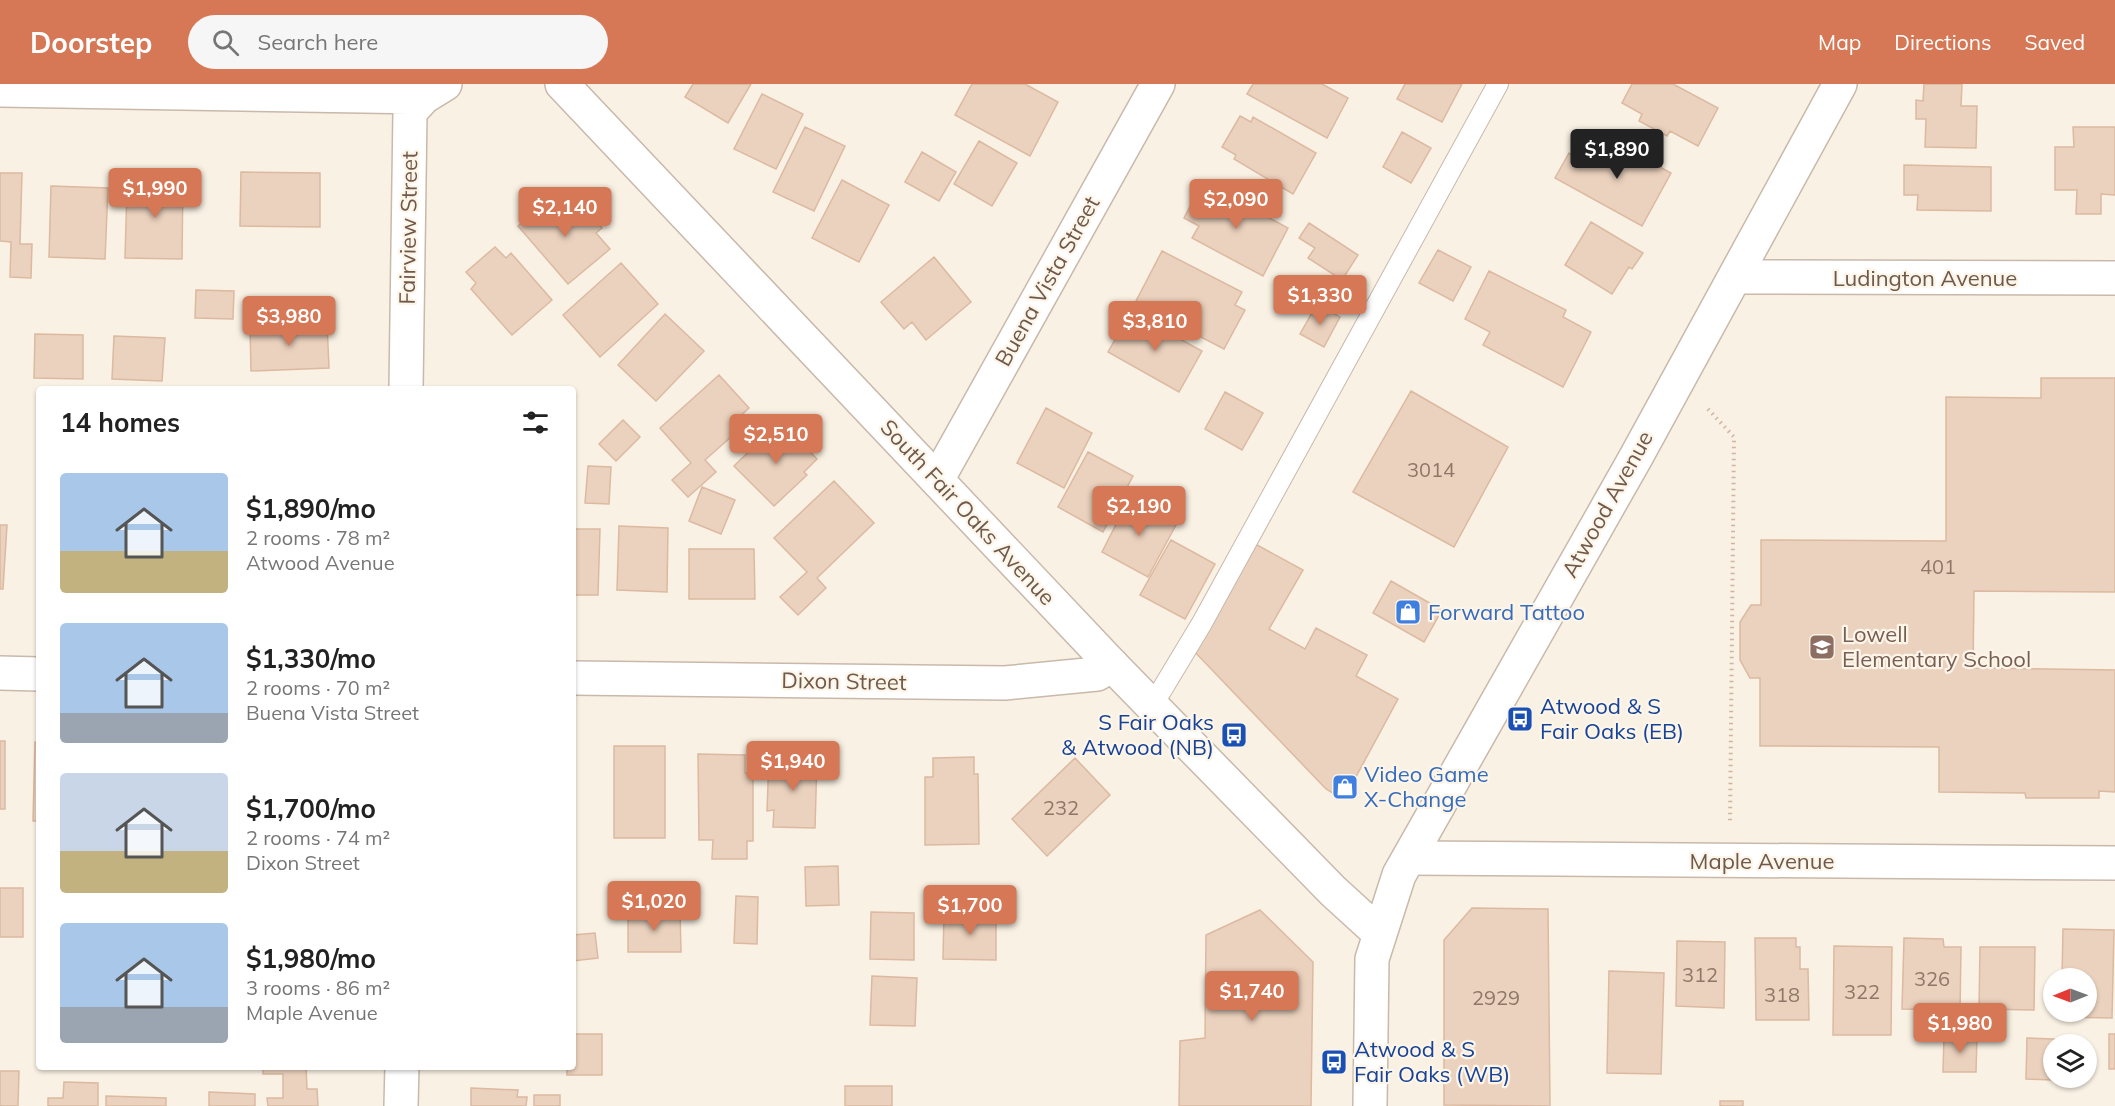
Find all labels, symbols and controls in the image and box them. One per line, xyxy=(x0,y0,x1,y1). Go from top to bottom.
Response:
search box xyxy=(188,15,608,69)
text: Doorstep xyxy=(30,25,152,60)
icon: search xyxy=(209,26,242,59)
text: Search here xyxy=(257,28,378,56)
text: Map xyxy=(1818,29,1861,55)
text: Directions xyxy=(1894,29,1991,55)
text: Saved xyxy=(2024,29,2085,55)
pin: $1,890 xyxy=(1568,129,1666,180)
text: $1,890 xyxy=(1585,136,1649,161)
street label: Fairview Street xyxy=(393,151,423,305)
pin: $1,990 xyxy=(106,168,204,219)
text: $1,990 xyxy=(123,175,187,200)
pin: $2,090 xyxy=(1187,179,1285,230)
text: $2,090 xyxy=(1204,186,1268,211)
pin: $2,140 xyxy=(516,187,614,238)
street label: Buena Vista Street xyxy=(989,191,1106,371)
text: $2,140 xyxy=(533,194,597,219)
street label: Ludington Avenue xyxy=(1833,264,2017,292)
pin: $1,330 xyxy=(1271,275,1369,326)
text: $1,330 xyxy=(1288,282,1352,307)
pin: $3,980 xyxy=(240,296,338,347)
pin: $3,810 xyxy=(1106,301,1204,352)
text: $3,980 xyxy=(257,303,321,328)
text: $3,810 xyxy=(1123,308,1187,333)
text: 14 homes xyxy=(60,406,180,439)
icon: filters xyxy=(519,406,552,439)
street label: South Fair Oaks Avenue xyxy=(875,413,1061,611)
pin: $2,510 xyxy=(727,414,825,465)
text: $2,510 xyxy=(744,421,808,446)
street label: Atwood Avenue xyxy=(1555,426,1659,582)
house number: 3014 xyxy=(1407,457,1455,482)
pin: $2,190 xyxy=(1090,486,1188,537)
text: $1,890/mo xyxy=(246,492,376,525)
text: $2,190 xyxy=(1107,493,1171,518)
icon: home xyxy=(108,497,180,569)
text: 2 rooms · 78 m² xyxy=(246,525,390,550)
text: Atwood Avenue xyxy=(246,550,395,575)
house number: 401 xyxy=(1920,554,1956,579)
shop icon: Forward Tattoo xyxy=(1393,597,1423,627)
place label: Forward Tattoo xyxy=(1428,598,1585,626)
place label: Lowell Elementary School xyxy=(1842,620,2031,673)
school or university icon: Lowell Elementary School xyxy=(1807,632,1837,662)
text: $1,330/mo xyxy=(246,642,376,675)
icon: home xyxy=(108,647,180,719)
street label: Dixon Street xyxy=(781,666,907,696)
text: 2 rooms · 70 m² xyxy=(246,675,390,700)
place label: Atwood & S Fair Oaks (EB) xyxy=(1540,692,1684,745)
text: Buena Vista Street xyxy=(246,700,419,725)
bus stop icon: Atwood & S Fair Oaks (EB) xyxy=(1505,704,1535,734)
place label: S Fair Oaks & Atwood (NB) xyxy=(1061,708,1214,761)
bus stop icon: S Fair Oaks & Atwood (NB) xyxy=(1219,720,1249,750)
pin: $1,940 xyxy=(744,741,842,792)
text: $1,940 xyxy=(761,748,825,773)
place label: Video Game X-Change xyxy=(1364,760,1489,813)
shop icon: Video Game X-Change xyxy=(1330,772,1360,802)
text: $1,700/mo xyxy=(246,792,376,825)
house number: 232 xyxy=(1043,795,1079,820)
icon: home xyxy=(108,797,180,869)
text: 2 rooms · 74 m² xyxy=(246,825,390,850)
street label: Maple Avenue xyxy=(1690,847,1834,875)
text: Dixon Street xyxy=(246,850,360,875)
pin: $1,020 xyxy=(605,881,703,932)
pin: $1,700 xyxy=(921,885,1019,936)
text: $1,020 xyxy=(622,888,686,913)
text: $1,700 xyxy=(938,892,1002,917)
text: $1,980/mo xyxy=(246,942,376,975)
icon: home xyxy=(108,947,180,1019)
house number: 312 xyxy=(1682,962,1718,987)
house number: 326 xyxy=(1914,966,1950,991)
north arrow xyxy=(2043,968,2097,1022)
map controls xyxy=(2043,968,2097,1088)
pin: $1,740 xyxy=(1203,971,1301,1022)
text: 3 rooms · 86 m² xyxy=(246,975,390,1000)
text: $1,740 xyxy=(1220,978,1284,1003)
house number: 322 xyxy=(1844,979,1880,1004)
house number: 318 xyxy=(1764,982,1800,1007)
house number: 2929 xyxy=(1472,985,1520,1010)
text: Maple Avenue xyxy=(246,1000,378,1025)
pin: $1,980 xyxy=(1911,1003,2009,1054)
text: $1,980 xyxy=(1928,1010,1992,1035)
button: layers xyxy=(2043,1034,2097,1088)
place label: Atwood & S Fair Oaks (WB) xyxy=(1354,1035,1510,1088)
bus stop icon: Atwood & S Fair Oaks (WB) xyxy=(1319,1047,1349,1077)

